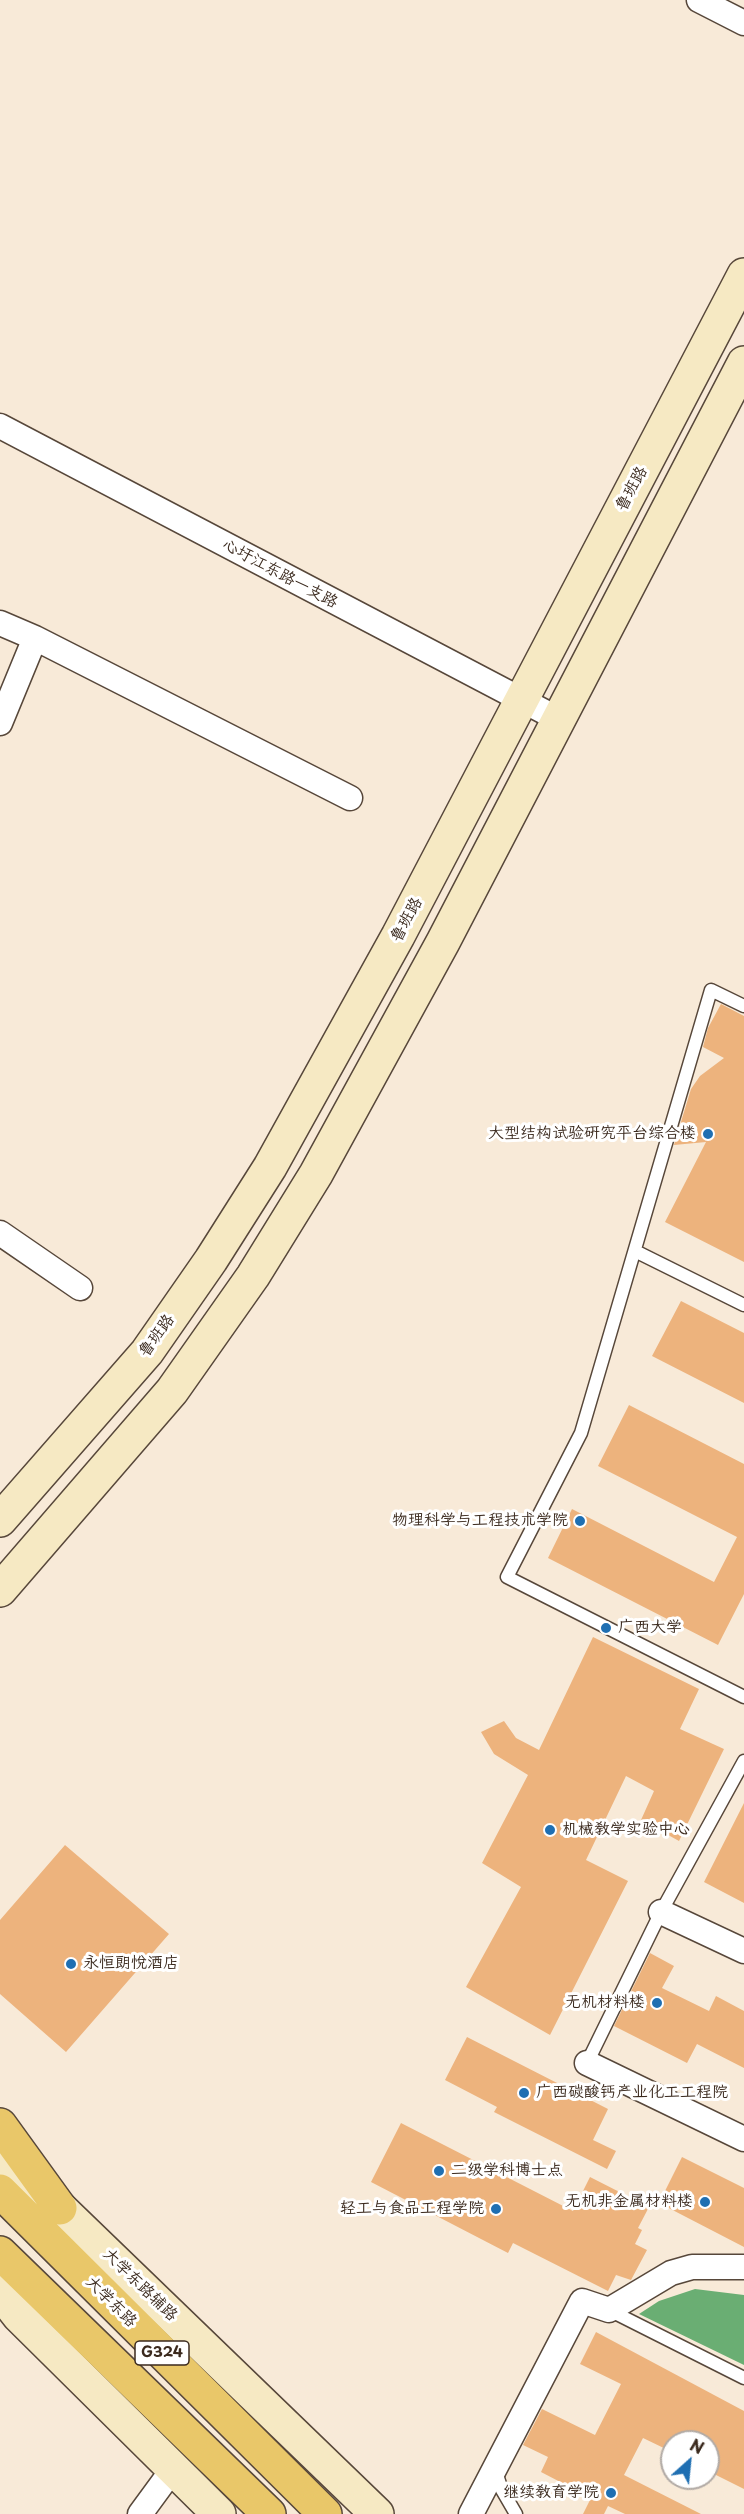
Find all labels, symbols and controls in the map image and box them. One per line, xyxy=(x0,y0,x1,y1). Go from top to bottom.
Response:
street label: 鲁班路 xyxy=(612,463,652,515)
street label: 心圩江东路一支路 xyxy=(219,535,341,613)
street label: 鲁班路 xyxy=(387,894,427,946)
place label: 大型结构试验研究平台综合楼 xyxy=(488,1124,696,1144)
marker: 大型结构试验研究平台综合楼 xyxy=(701,1127,715,1141)
street label: 鲁班路 xyxy=(135,1311,179,1361)
place label: 物理科学与工程技术学院 xyxy=(392,1511,568,1531)
marker: 物理科学与工程技术学院 xyxy=(573,1514,587,1528)
place label: 广西大学 xyxy=(618,1618,682,1638)
marker: 广西大学 xyxy=(599,1621,613,1635)
place label: 机械教学实验中心 xyxy=(562,1820,690,1840)
marker: 机械教学实验中心 xyxy=(543,1823,557,1837)
place label: 永恒朗悦酒店 xyxy=(83,1954,179,1974)
marker: 永恒朗悦酒店 xyxy=(64,1957,78,1971)
place label: 无机材料楼 xyxy=(565,1993,645,2013)
marker: 无机材料楼 xyxy=(650,1996,664,2010)
place label: 广西碳酸钙产业化工工程院 xyxy=(536,2083,728,2103)
marker: 广西碳酸钙产业化工工程院 xyxy=(517,2086,531,2100)
place label: 二级学科博士点 xyxy=(451,2161,563,2181)
marker: 二级学科博士点 xyxy=(432,2164,446,2178)
place label: 无机非金属材料楼 xyxy=(565,2192,693,2212)
marker: 无机非金属材料楼 xyxy=(698,2195,712,2209)
place label: 轻工与食品工程学院 xyxy=(340,2199,484,2219)
marker: 轻工与食品工程学院 xyxy=(489,2202,503,2216)
street label: 大学东路辅路 xyxy=(99,2245,181,2325)
street label: 大学东路 xyxy=(82,2273,140,2331)
road number: G324 xyxy=(135,2341,189,2365)
north arrow xyxy=(660,2430,720,2490)
text: N xyxy=(686,2432,708,2459)
place label: 继续教育学院 xyxy=(503,2483,599,2503)
marker: 继续教育学院 xyxy=(604,2486,618,2500)

